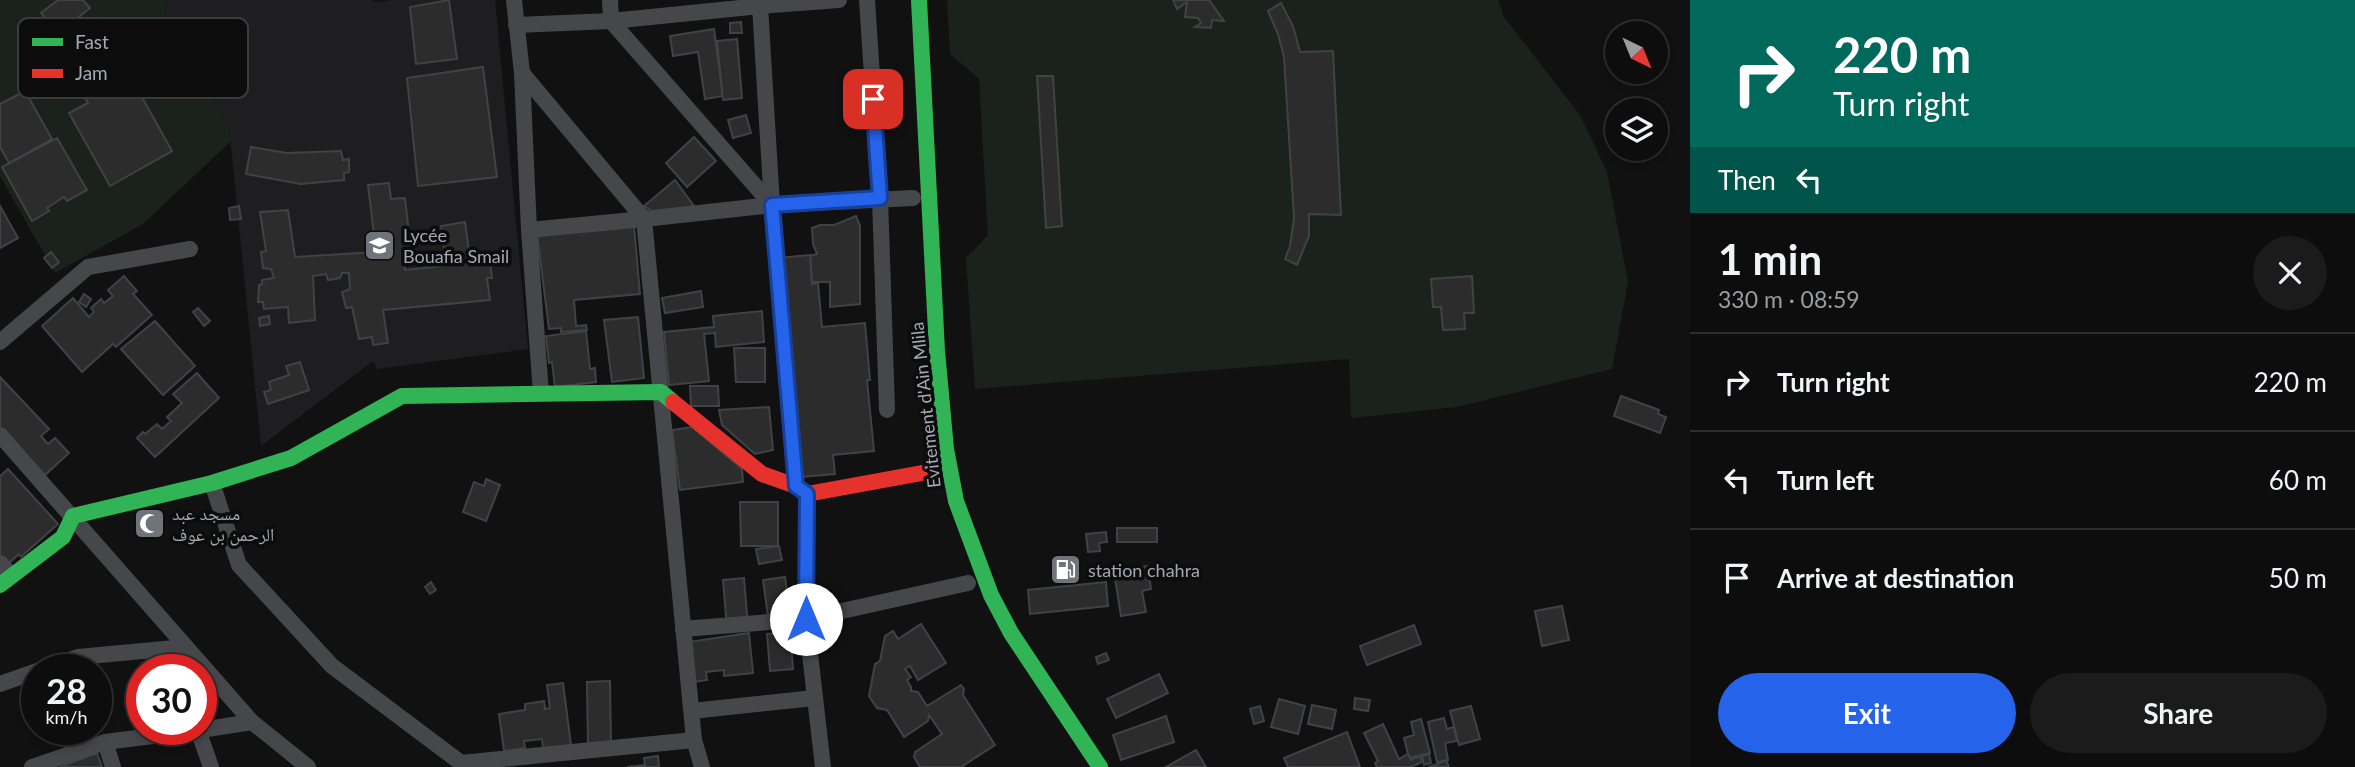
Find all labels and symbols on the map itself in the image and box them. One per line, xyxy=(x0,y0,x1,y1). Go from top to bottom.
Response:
legend xyxy=(18,18,248,98)
north arrow xyxy=(1605,21,1668,84)
text: Fast xyxy=(75,30,109,53)
text: Jam xyxy=(75,61,108,84)
pin xyxy=(843,69,903,129)
place label: Lycée Bouafia Smail xyxy=(403,224,509,267)
school or university icon: Lycée Bouafia Smail xyxy=(363,228,397,262)
street label: Evitement d'Ain Mlila xyxy=(905,321,945,489)
place label: مسجد عبد الرحمن بن عوف xyxy=(172,502,274,546)
mosque icon: مسجد عبد الرحمن بن عوف xyxy=(132,506,166,540)
fuel station icon: station chahra xyxy=(1048,553,1082,587)
place label: station chahra xyxy=(1088,559,1200,581)
position arrow xyxy=(769,582,843,656)
speed limit sign: 30 xyxy=(126,654,217,745)

